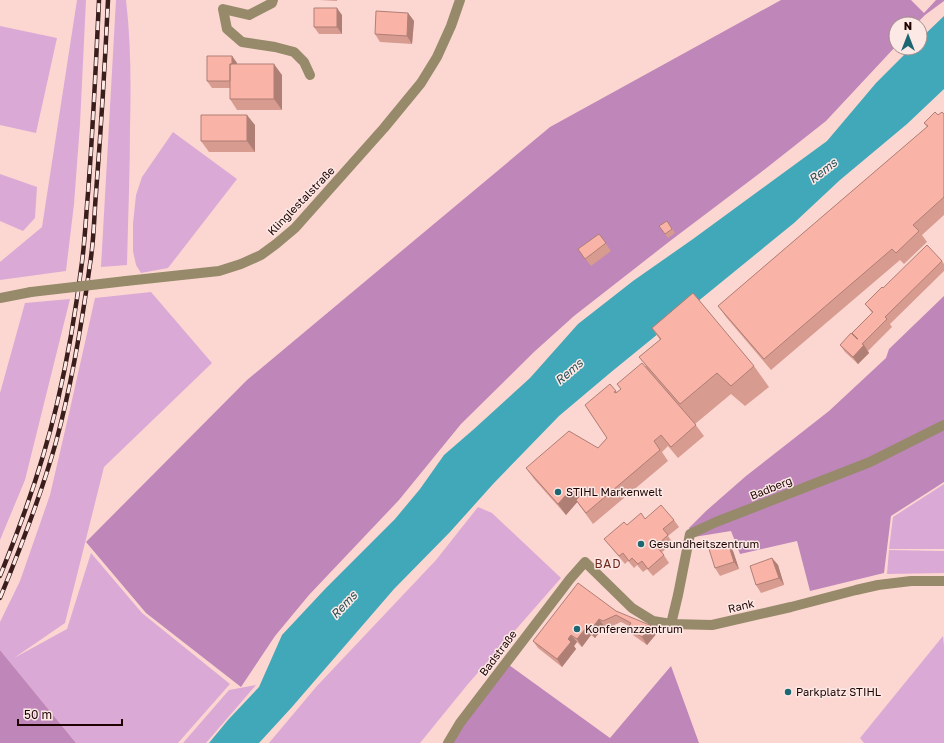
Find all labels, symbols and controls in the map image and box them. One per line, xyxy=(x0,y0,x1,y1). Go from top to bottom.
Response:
north arrow xyxy=(888,16,928,56)
text: N xyxy=(904,19,912,32)
water label: Rems xyxy=(805,154,840,186)
street label: Klinglestalstraße xyxy=(264,164,337,238)
water label: Rems xyxy=(552,355,586,388)
street label: Badberg xyxy=(748,473,794,502)
place label: STIHL Markenwelt xyxy=(566,485,662,498)
marker: STIHL Markenwelt xyxy=(553,487,563,497)
place label: Gesundheitszentrum xyxy=(649,537,759,550)
marker: Gesundheitszentrum xyxy=(636,539,646,549)
district label: BAD xyxy=(594,556,622,571)
water label: Rems xyxy=(327,587,360,621)
street label: Rank xyxy=(726,596,755,615)
place label: Konferenzzentrum xyxy=(585,622,683,635)
marker: Konferenzzentrum xyxy=(572,624,582,634)
street label: Badstraße xyxy=(476,627,519,678)
place label: Parkplatz STIHL xyxy=(796,685,882,698)
marker: Parkplatz STIHL xyxy=(783,687,793,697)
scale bar xyxy=(18,701,122,727)
text: 50 m xyxy=(24,707,52,722)

